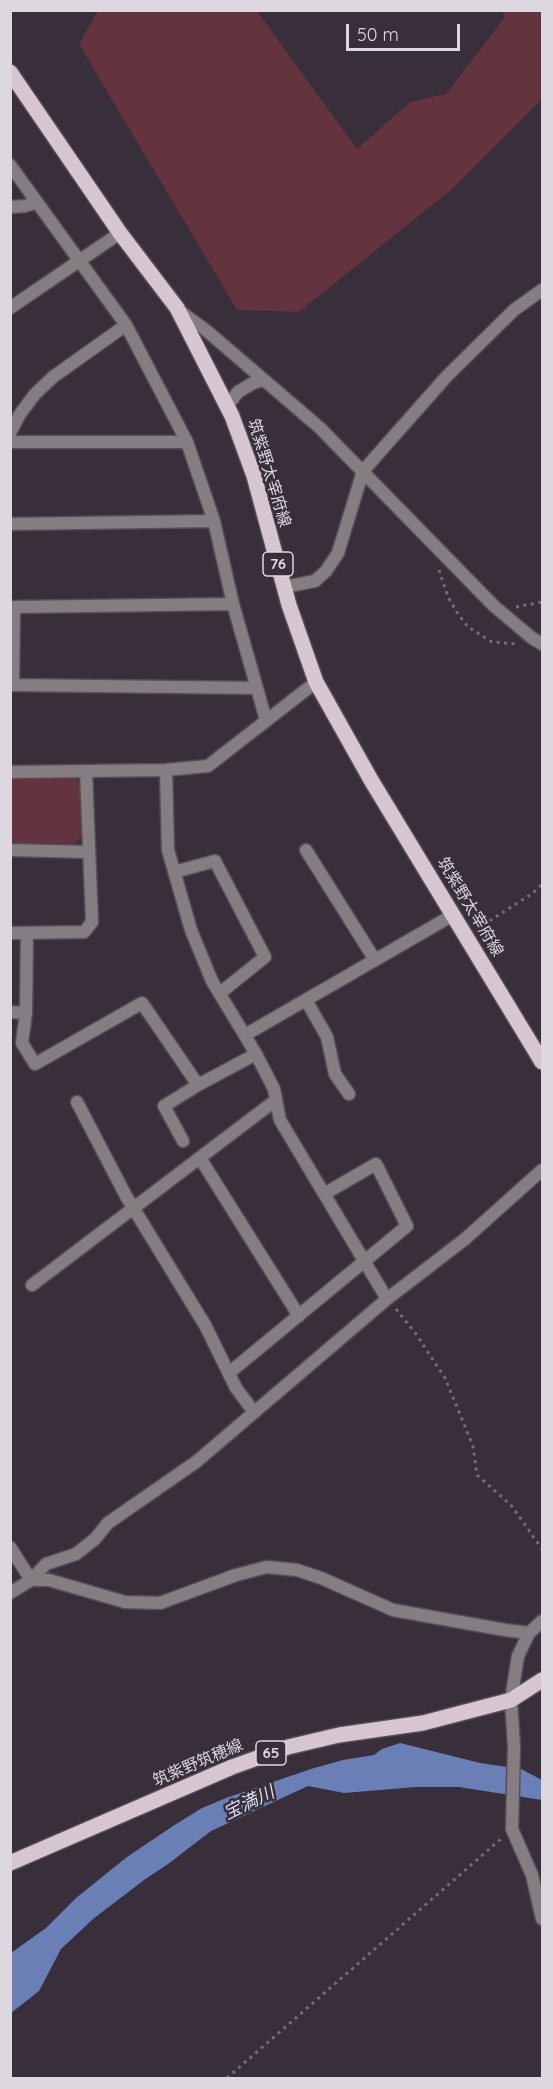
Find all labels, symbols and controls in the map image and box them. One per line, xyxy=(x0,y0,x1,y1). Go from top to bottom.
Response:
scale bar xyxy=(349,12,463,50)
text: 50 m xyxy=(357,23,399,46)
street label: 筑紫野太宰府線 xyxy=(243,417,295,529)
road number: 76 xyxy=(263,552,293,576)
street label: 筑紫野太宰府線 xyxy=(433,854,507,960)
street label: 筑紫野筑穂線 xyxy=(150,1735,246,1791)
road number: 65 xyxy=(256,1741,286,1765)
water label: 宝満川 xyxy=(220,1781,278,1825)

